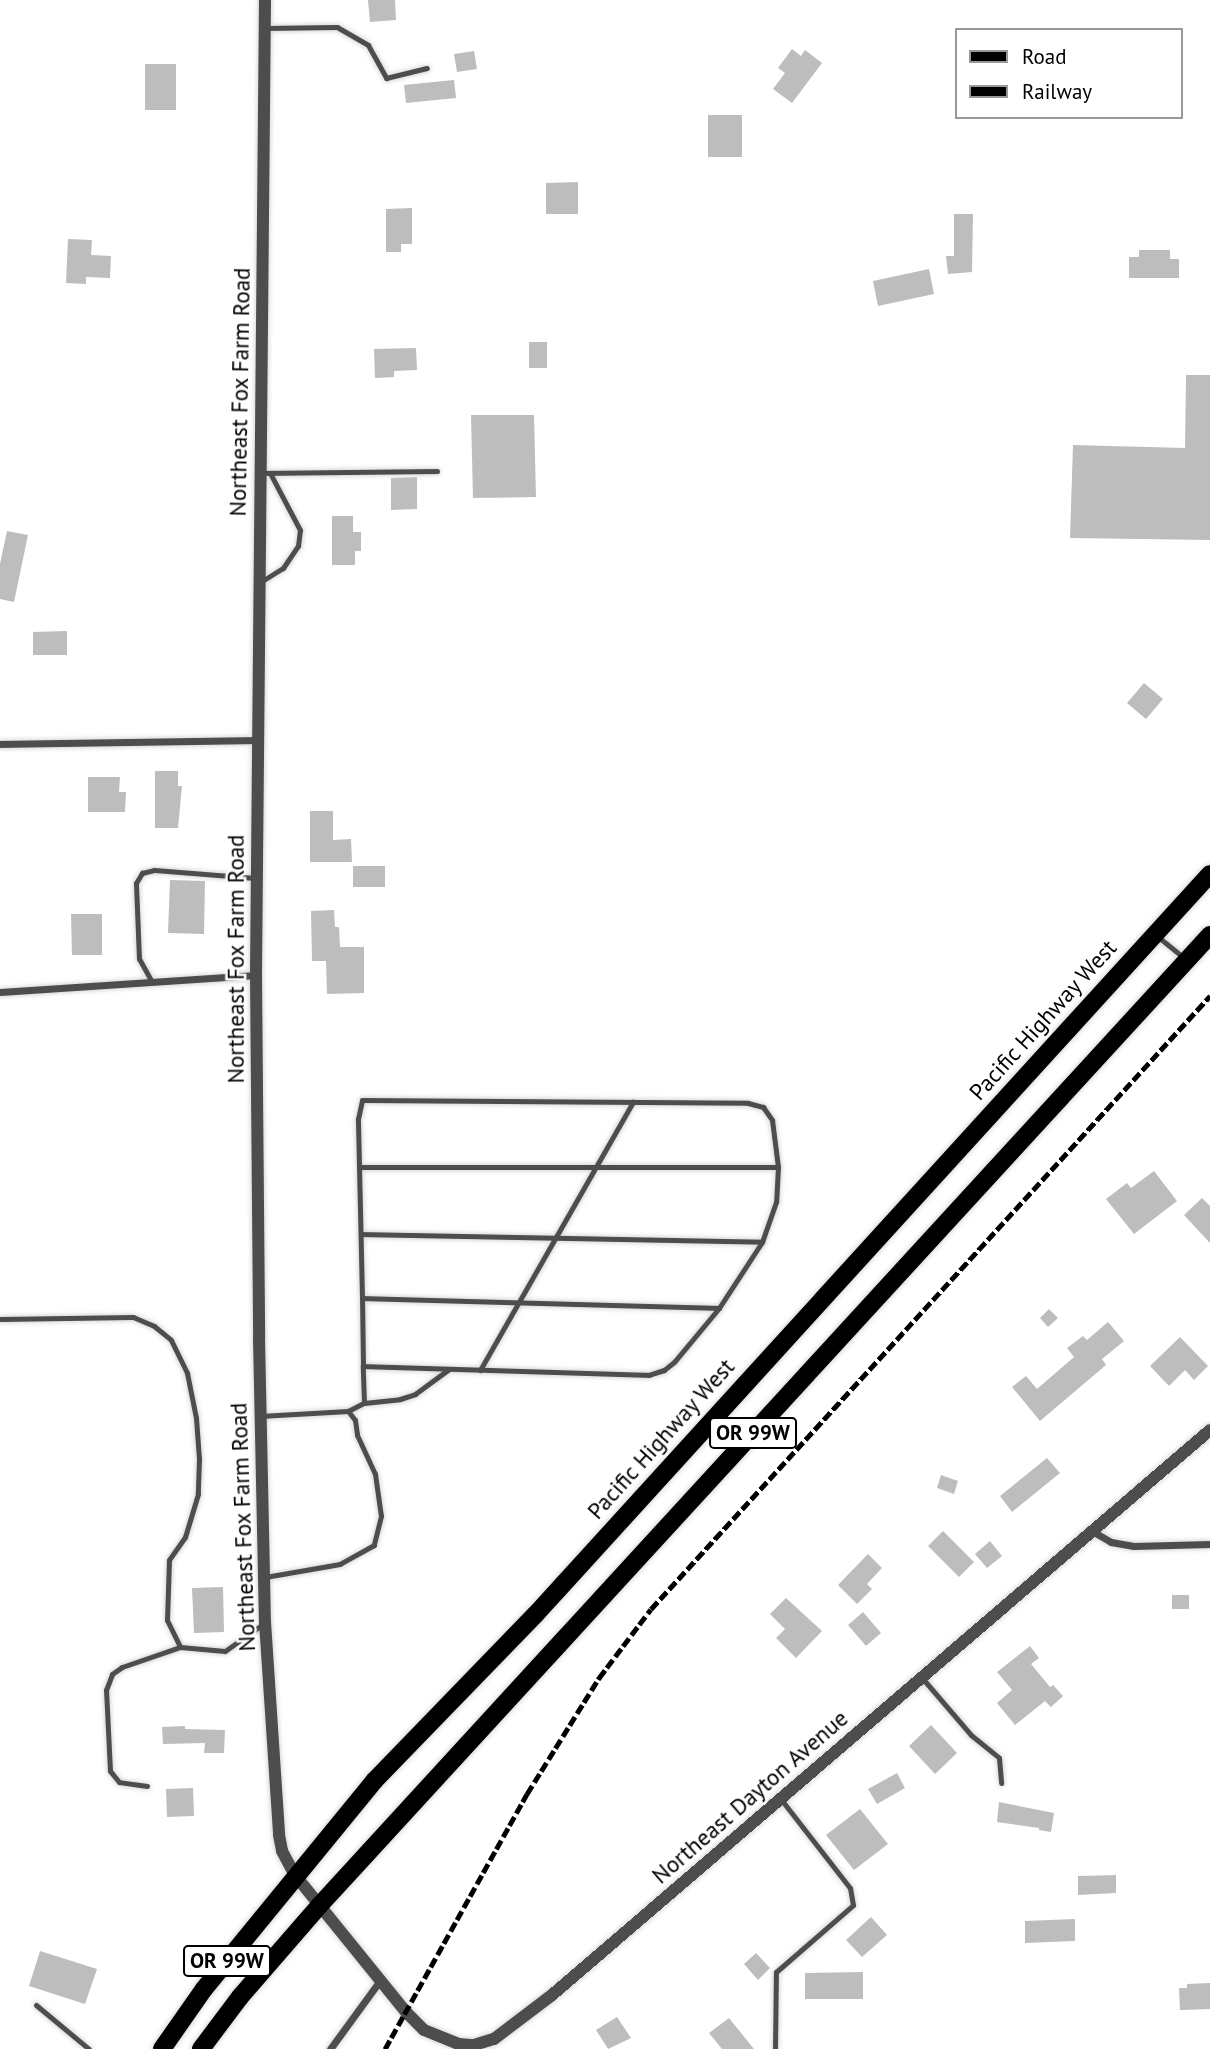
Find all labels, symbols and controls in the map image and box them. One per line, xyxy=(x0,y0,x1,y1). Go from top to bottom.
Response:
legend xyxy=(954,28,1182,119)
text: Road xyxy=(1022,43,1066,70)
text: Railway xyxy=(1022,78,1092,105)
street label: Northeast Fox Farm Road xyxy=(224,267,256,517)
street label: Northeast Fox Farm Road xyxy=(222,834,250,1084)
street label: Pacific Highway West xyxy=(963,934,1123,1106)
street label: Pacific Highway West xyxy=(581,1353,741,1525)
street label: Northeast Fox Farm Road xyxy=(225,1402,261,1652)
road number: OR 99W xyxy=(708,1416,798,1450)
street label: Northeast Dayton Avenue xyxy=(646,1704,854,1890)
road number: OR 99W xyxy=(182,1944,272,1979)

